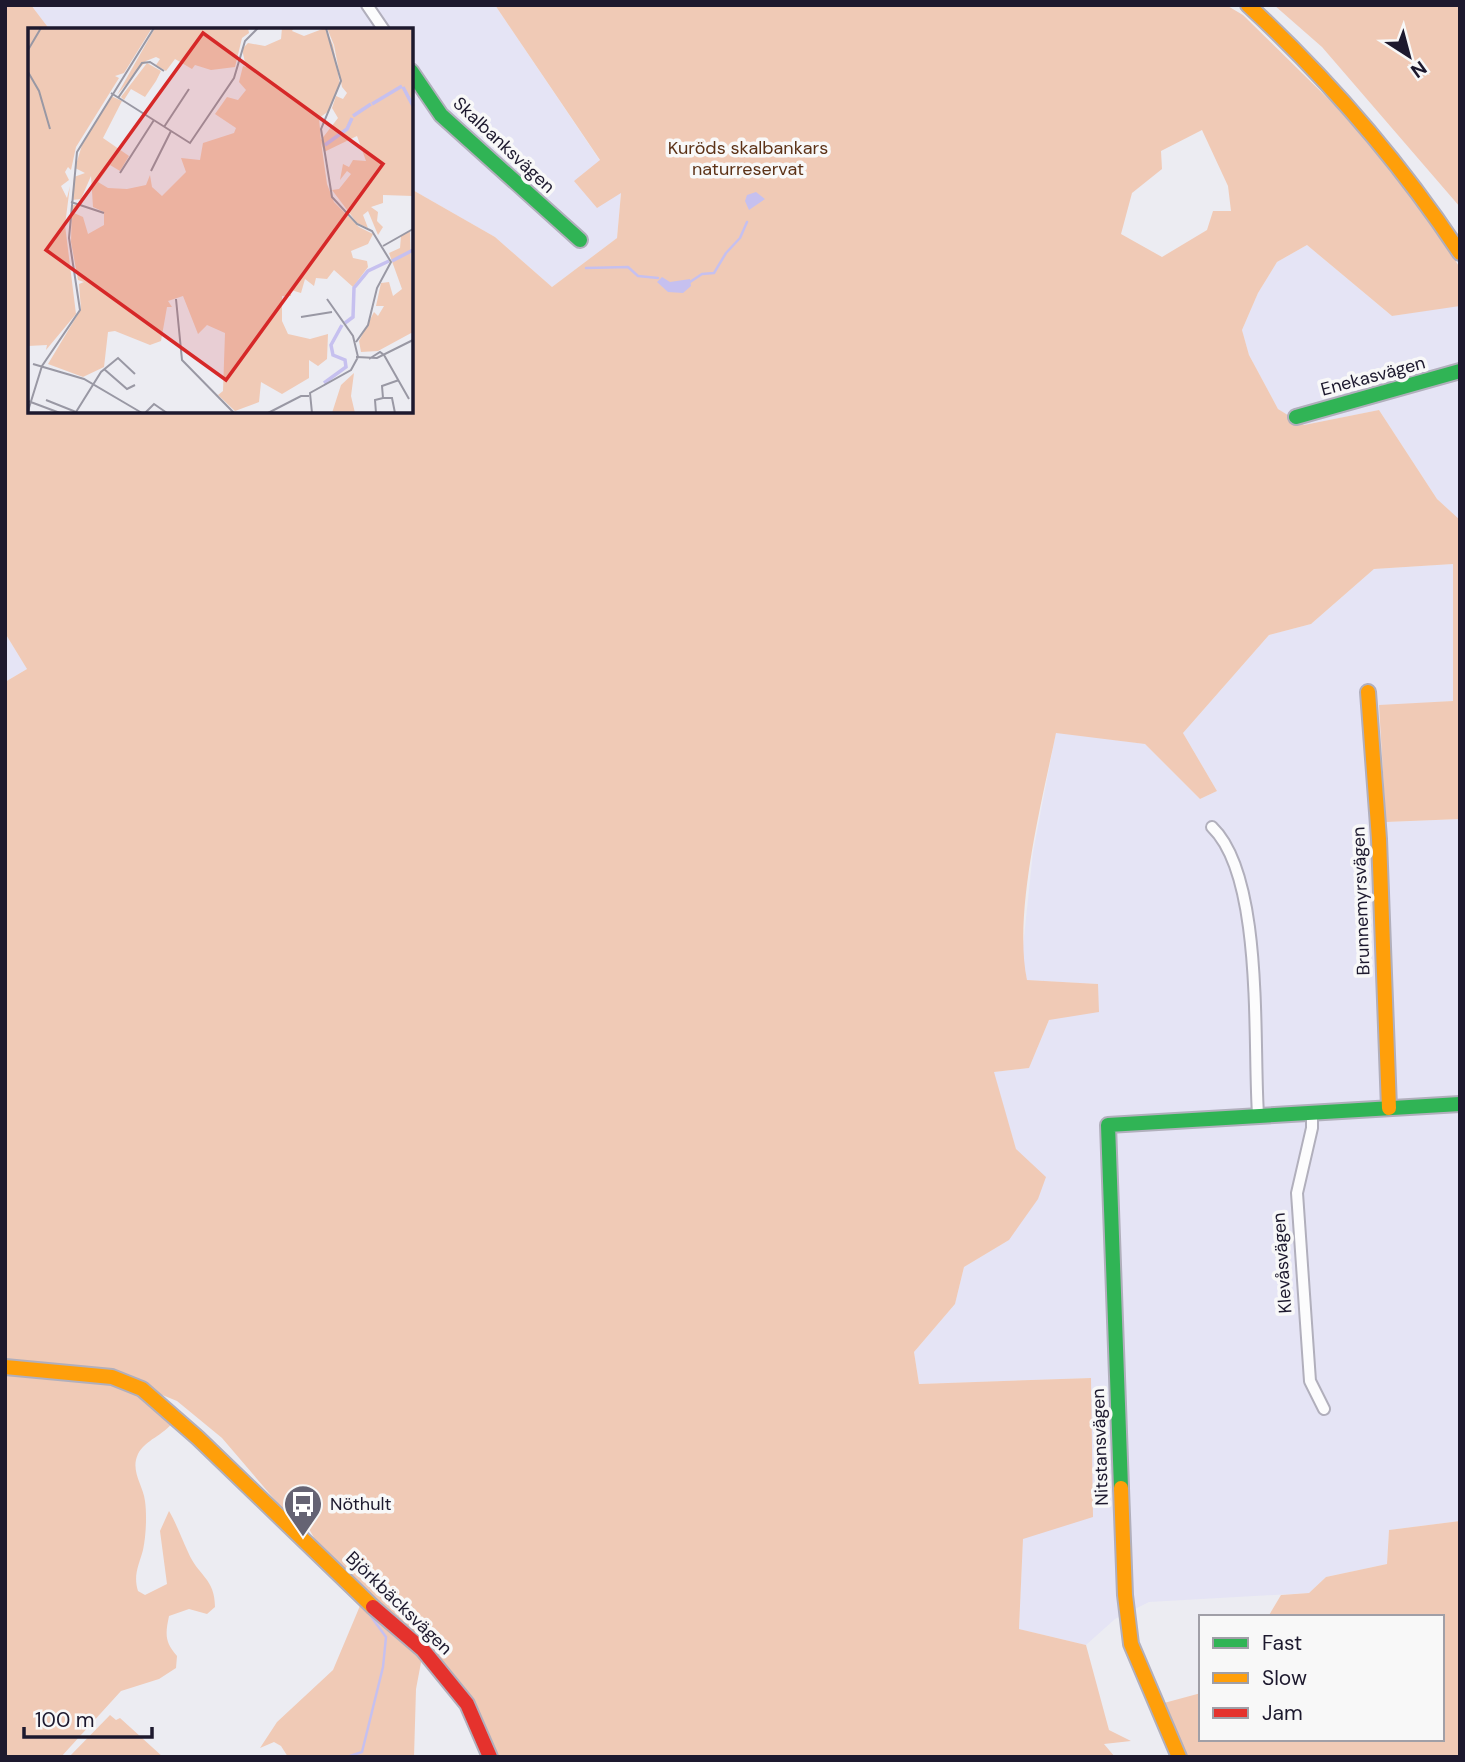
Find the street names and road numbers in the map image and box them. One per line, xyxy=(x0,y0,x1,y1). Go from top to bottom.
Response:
street label: Skalbanksvägen xyxy=(448,92,560,198)
street label: Enekasvägen xyxy=(1318,351,1428,401)
street label: Brunnemyrsvägen xyxy=(1346,826,1376,976)
street label: Klevåsvägen xyxy=(1267,1212,1297,1314)
street label: Nitstansvägen xyxy=(1086,1388,1114,1506)
street label: Björkbäcksvägen xyxy=(341,1546,457,1660)

